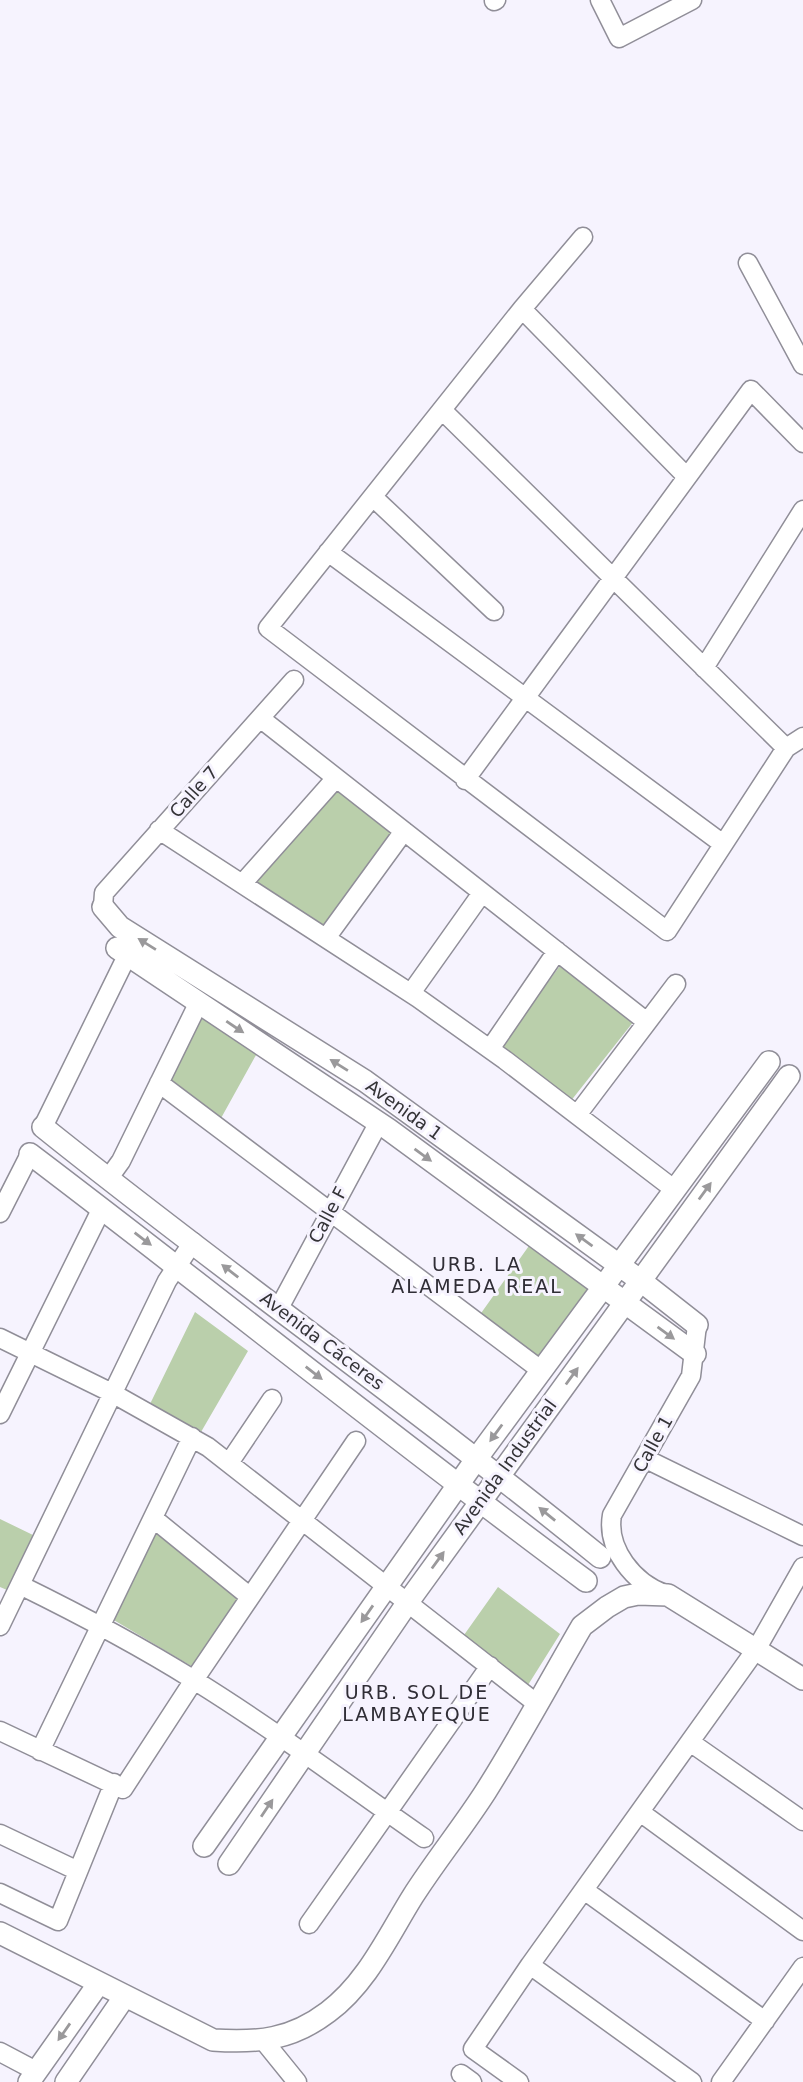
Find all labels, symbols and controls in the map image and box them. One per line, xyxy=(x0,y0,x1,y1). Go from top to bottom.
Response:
street label: Calle 7 xyxy=(165,762,222,822)
one-way arrow xyxy=(137,937,156,950)
one-way arrow xyxy=(226,1020,245,1033)
one-way arrow xyxy=(330,1058,349,1071)
street label: Avenida 1 xyxy=(362,1075,446,1144)
one-way arrow xyxy=(414,1147,432,1162)
street label: Calle F xyxy=(304,1183,351,1247)
one-way arrow xyxy=(698,1183,713,1201)
one-way arrow xyxy=(134,1232,152,1246)
one-way arrow xyxy=(575,1233,593,1247)
district label: URB. LA ALAMEDA REAL xyxy=(391,1253,563,1297)
one-way arrow xyxy=(222,1263,240,1278)
street label: Avenida Cáceres xyxy=(256,1287,388,1394)
one-way arrow xyxy=(657,1325,675,1339)
one-way arrow xyxy=(305,1366,323,1380)
one-way arrow xyxy=(564,1367,579,1385)
street label: Avenida Industrial xyxy=(448,1395,561,1538)
street label: Calle 1 xyxy=(628,1412,677,1476)
one-way arrow xyxy=(489,1424,503,1442)
one-way arrow xyxy=(538,1506,556,1521)
one-way arrow xyxy=(431,1551,445,1569)
one-way arrow xyxy=(360,1605,374,1623)
district label: URB. SOL DE LAMBAYEQUE xyxy=(342,1681,492,1725)
one-way arrow xyxy=(261,1798,274,1818)
one-way arrow xyxy=(57,2023,71,2041)

